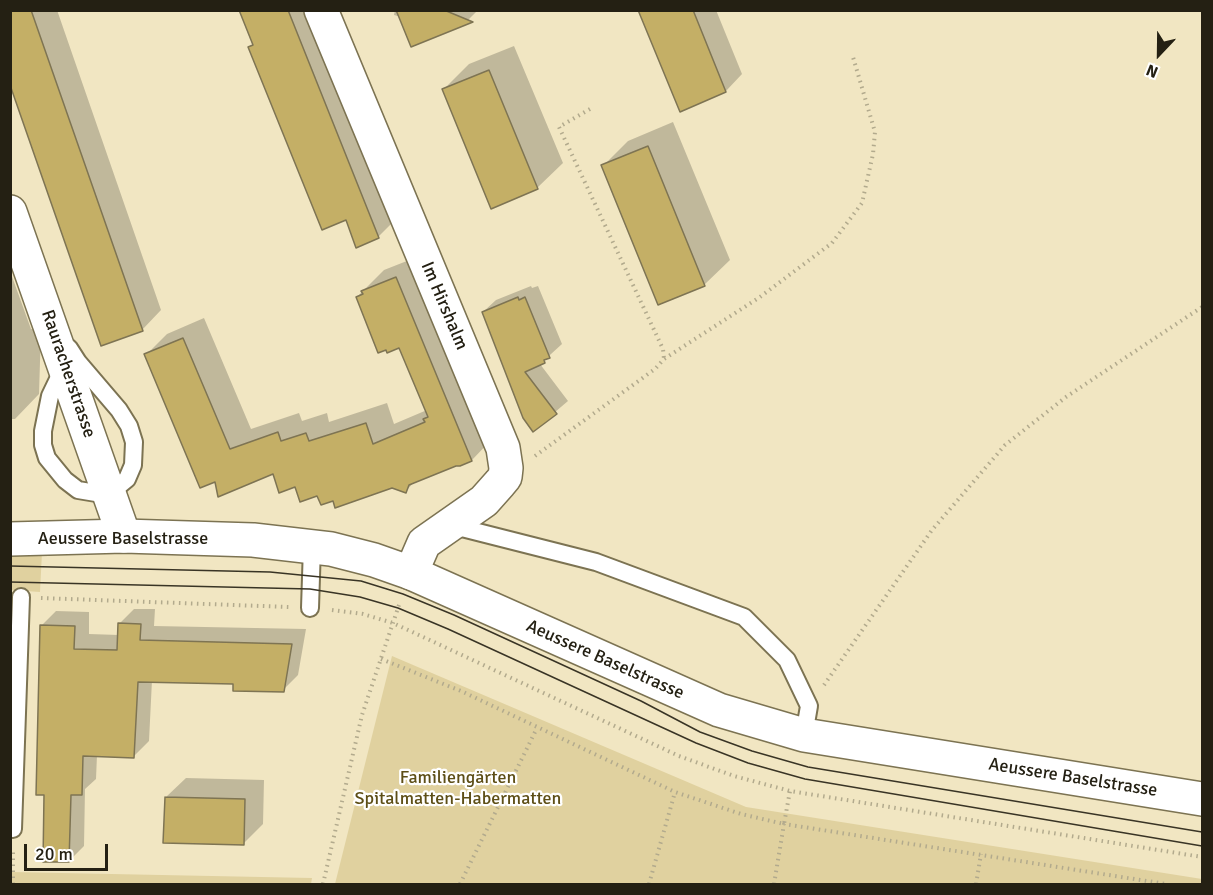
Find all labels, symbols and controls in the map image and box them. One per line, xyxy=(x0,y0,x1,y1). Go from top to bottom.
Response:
north arrow xyxy=(1129,24,1189,84)
text: N xyxy=(1143,59,1161,82)
street label: Im Hirshalm xyxy=(416,259,472,353)
street label: Rauracherstrasse xyxy=(36,307,100,441)
street label: Aeussere Baselstrasse xyxy=(38,528,208,550)
street label: Aeussere Baselstrasse xyxy=(523,615,687,705)
street label: Aeussere Baselstrasse xyxy=(987,754,1159,802)
park label: Familiengärten Spitalmatten-Habermatten xyxy=(355,767,561,810)
scale bar xyxy=(27,832,111,870)
text: 20 m xyxy=(35,843,73,865)

